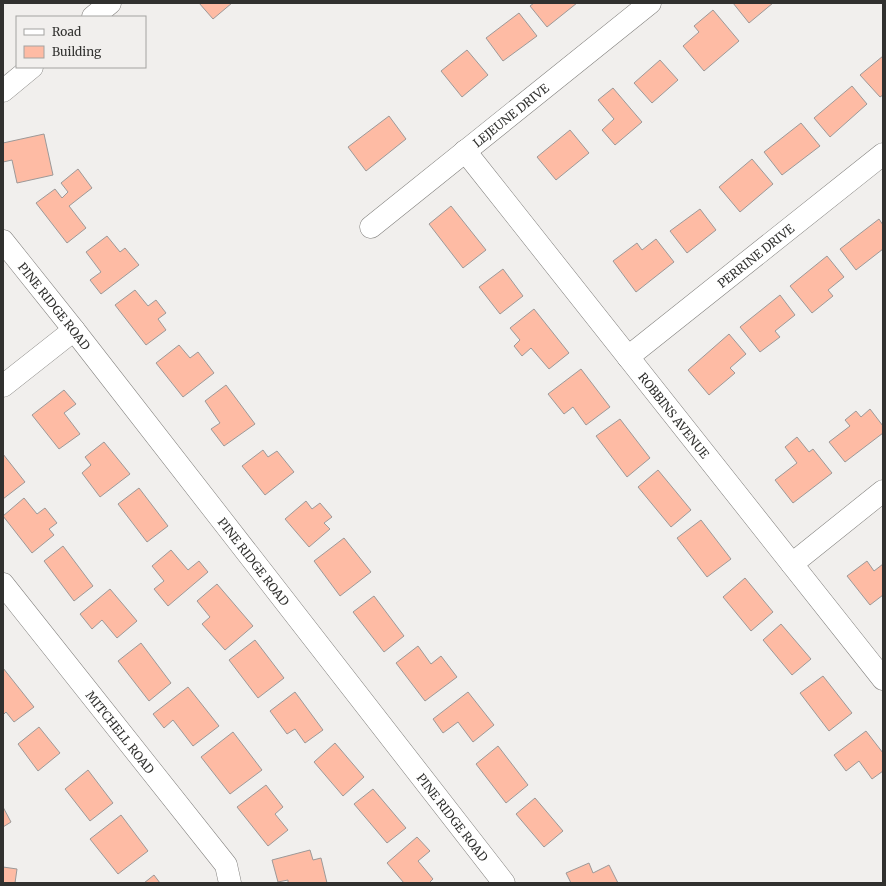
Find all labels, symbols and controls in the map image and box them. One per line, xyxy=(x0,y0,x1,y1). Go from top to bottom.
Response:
legend xyxy=(16,16,146,68)
text: Road xyxy=(52,24,81,39)
text: Building xyxy=(52,44,102,59)
street label: LEJEUNE DRIVE xyxy=(470,80,552,150)
street label: PERRINE DRIVE xyxy=(714,220,797,291)
street label: PINE RIDGE ROAD xyxy=(15,259,94,353)
street label: ROBBINS AVENUE xyxy=(636,369,713,461)
street label: PINE RIDGE ROAD xyxy=(215,514,293,608)
street label: MITCHELL ROAD xyxy=(83,688,158,777)
street label: PINE RIDGE ROAD xyxy=(414,770,492,864)

